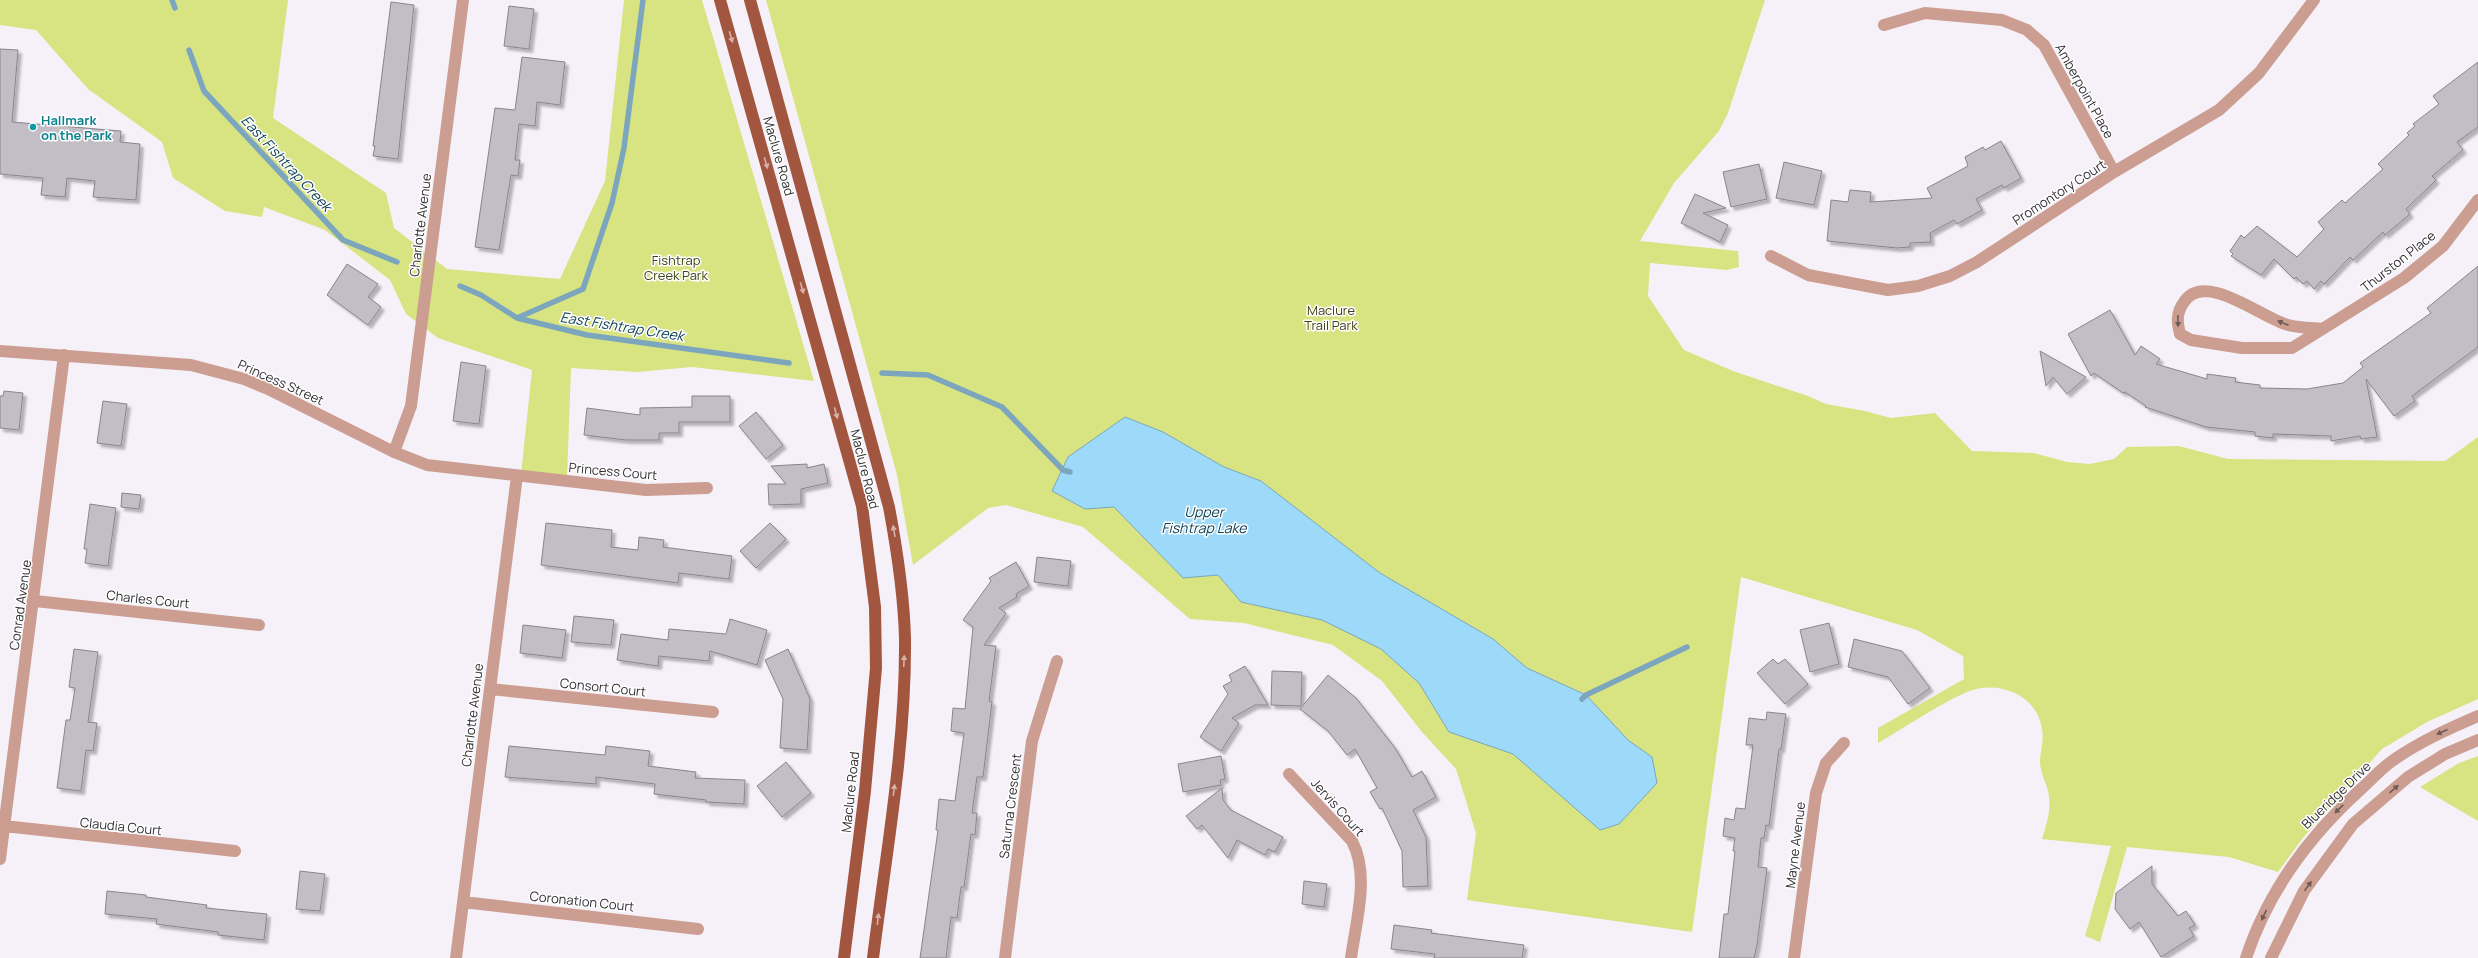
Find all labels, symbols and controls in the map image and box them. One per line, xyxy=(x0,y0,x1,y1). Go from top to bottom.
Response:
one-way arrow xyxy=(728,32,734,44)
street label: Amberpoint Place xyxy=(2051,40,2119,142)
place label: Hallmark on the Park xyxy=(41,111,113,144)
water label: East Fishtrap Creek xyxy=(237,111,338,217)
street label: Maclure Road xyxy=(759,114,799,198)
marker: Hallmark on the Park xyxy=(28,122,38,132)
street label: Promontory Court xyxy=(2009,155,2109,229)
one-way arrow xyxy=(763,157,769,169)
street label: Charlotte Avenue xyxy=(405,172,435,278)
street label: Thurston Place xyxy=(2357,226,2439,296)
park label: Fishtrap Creek Park xyxy=(644,251,709,284)
one-way arrow xyxy=(799,282,805,294)
park label: Maclure Trail Park xyxy=(1304,301,1358,334)
water label: East Fishtrap Creek xyxy=(559,307,687,345)
one-way arrow xyxy=(2175,315,2181,328)
one-way arrow xyxy=(2277,319,2289,325)
street label: Princess Street xyxy=(235,355,327,409)
one-way arrow xyxy=(833,407,839,419)
street label: Maclure Road xyxy=(846,427,884,511)
street label: Princess Court xyxy=(568,458,658,484)
water label: Upper Fishtrap Lake xyxy=(1161,502,1247,537)
one-way arrow xyxy=(890,525,896,538)
street label: Conrad Avenue xyxy=(5,558,35,651)
street label: Charles Court xyxy=(105,586,191,612)
one-way arrow xyxy=(901,654,907,667)
street label: Charlotte Avenue xyxy=(457,662,487,768)
street label: Consort Court xyxy=(559,674,647,700)
one-way arrow xyxy=(2436,729,2448,735)
street label: Maclure Road xyxy=(837,751,863,833)
street label: Saturna Crescent xyxy=(995,752,1025,860)
street label: Blueridge Drive xyxy=(2297,757,2375,833)
street label: Jervis Court xyxy=(1307,774,1369,840)
one-way arrow xyxy=(891,784,897,796)
one-way arrow xyxy=(2388,785,2399,794)
street label: Mayne Avenue xyxy=(1781,800,1809,889)
one-way arrow xyxy=(2334,805,2344,814)
street label: Claudia Court xyxy=(79,813,163,839)
one-way arrow xyxy=(2304,881,2312,891)
street label: Coronation Court xyxy=(529,887,635,915)
one-way arrow xyxy=(2261,909,2267,920)
one-way arrow xyxy=(875,913,881,925)

